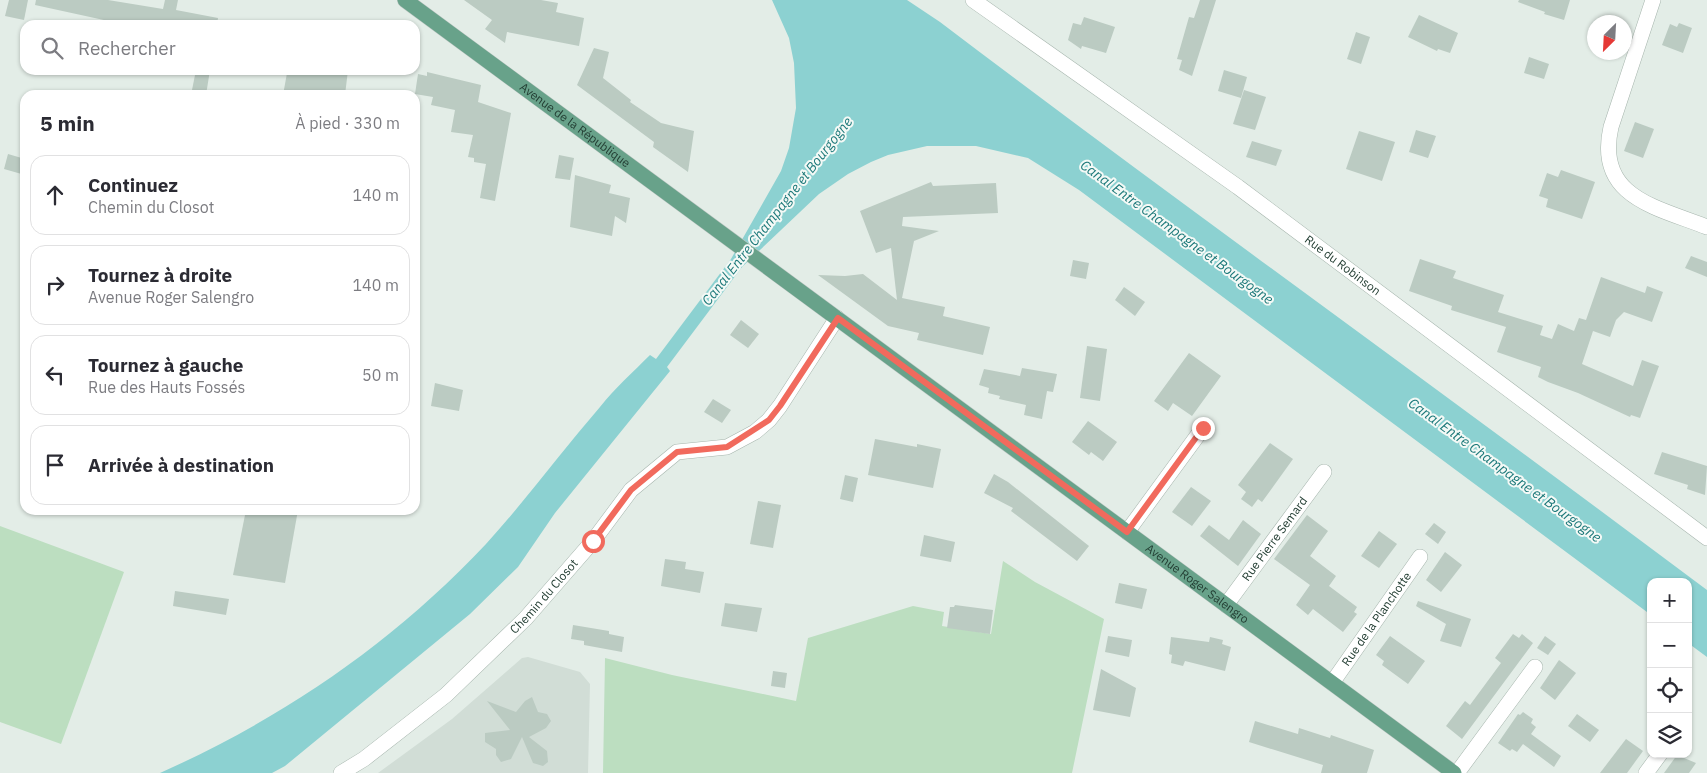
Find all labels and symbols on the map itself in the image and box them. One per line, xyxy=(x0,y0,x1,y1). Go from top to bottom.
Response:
north arrow xyxy=(1587,15,1632,60)
street label: Avenue de la République xyxy=(517,79,634,171)
water label: Canal Entre Champagne et Bourgogne xyxy=(698,113,856,309)
water label: Canal Entre Champagne et Bourgogne xyxy=(1077,156,1277,308)
street label: Rue du Robinson xyxy=(1302,232,1384,298)
water label: Canal Entre Champagne et Bourgogne xyxy=(1405,394,1605,546)
route end xyxy=(1192,417,1215,440)
street label: Rue Pierre Semard xyxy=(1238,494,1310,584)
route start xyxy=(582,530,605,553)
street label: Avenue Roger Salengro xyxy=(1143,540,1252,627)
street label: Chemin du Closot xyxy=(506,556,581,637)
street label: Rue de la Planchotte xyxy=(1338,569,1414,669)

